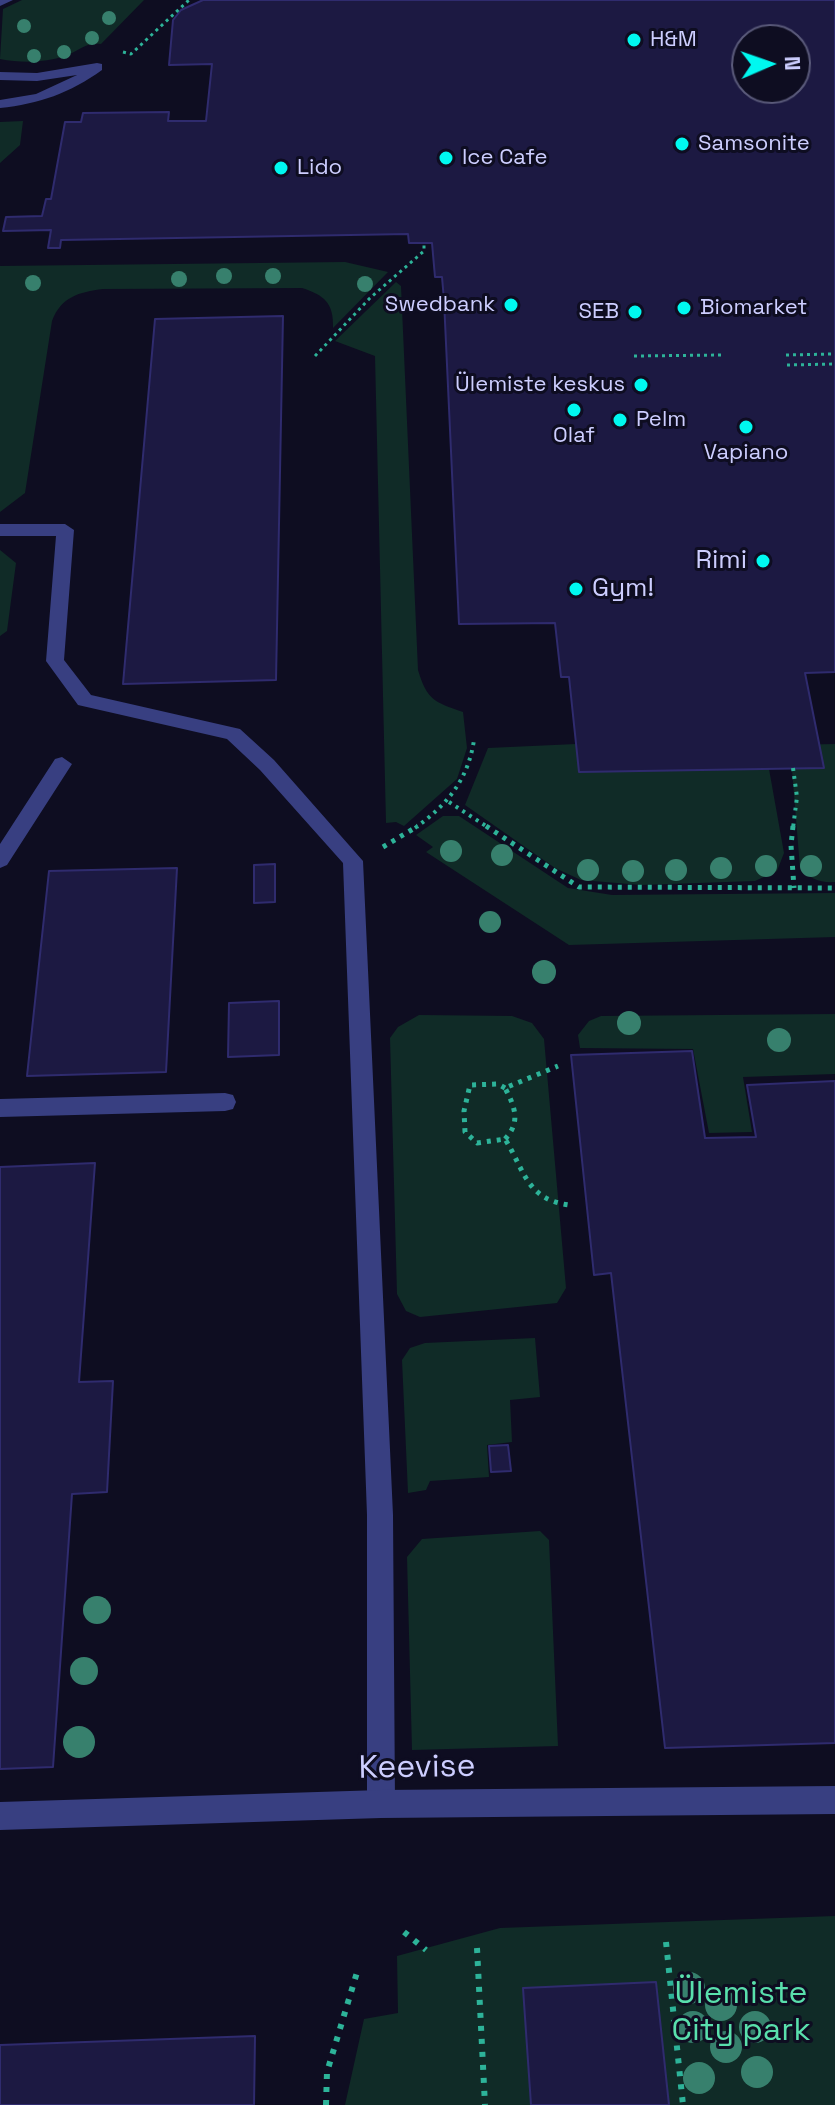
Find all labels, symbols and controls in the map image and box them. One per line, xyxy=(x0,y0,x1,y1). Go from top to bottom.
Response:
north arrow xyxy=(731,24,811,104)
place label: H&M xyxy=(650,27,697,53)
marker: H&M xyxy=(625,31,643,49)
text: N xyxy=(779,55,807,71)
place label: Samsonite xyxy=(698,131,810,157)
marker: Samsonite xyxy=(673,135,691,153)
place label: Ice Cafe xyxy=(462,145,548,171)
marker: Ice Cafe xyxy=(437,149,455,167)
place label: Lido xyxy=(297,155,342,181)
marker: Lido xyxy=(272,159,290,177)
place label: Swedbank xyxy=(385,292,495,318)
place label: Biomarket xyxy=(700,295,807,321)
marker: Swedbank xyxy=(502,296,520,314)
place label: SEB xyxy=(579,299,619,325)
marker: Biomarket xyxy=(675,299,693,317)
marker: SEB xyxy=(626,303,644,321)
place label: Ülemiste keskus xyxy=(455,372,625,398)
marker: Ülemiste keskus xyxy=(632,376,650,394)
marker: Olaf xyxy=(565,401,583,419)
place label: Pelm xyxy=(636,407,686,433)
marker: Pelm xyxy=(611,411,629,429)
marker: Vapiano xyxy=(737,418,755,436)
place label: Olaf xyxy=(553,423,595,449)
place label: Vapiano xyxy=(704,440,788,466)
place label: Rimi xyxy=(695,545,747,577)
marker: Rimi xyxy=(754,552,772,570)
place label: Gym! xyxy=(592,573,654,605)
marker: Gym! xyxy=(567,580,585,598)
street label: Keevise xyxy=(358,1748,476,1788)
park label: Ülemiste City park xyxy=(671,1975,811,2050)

